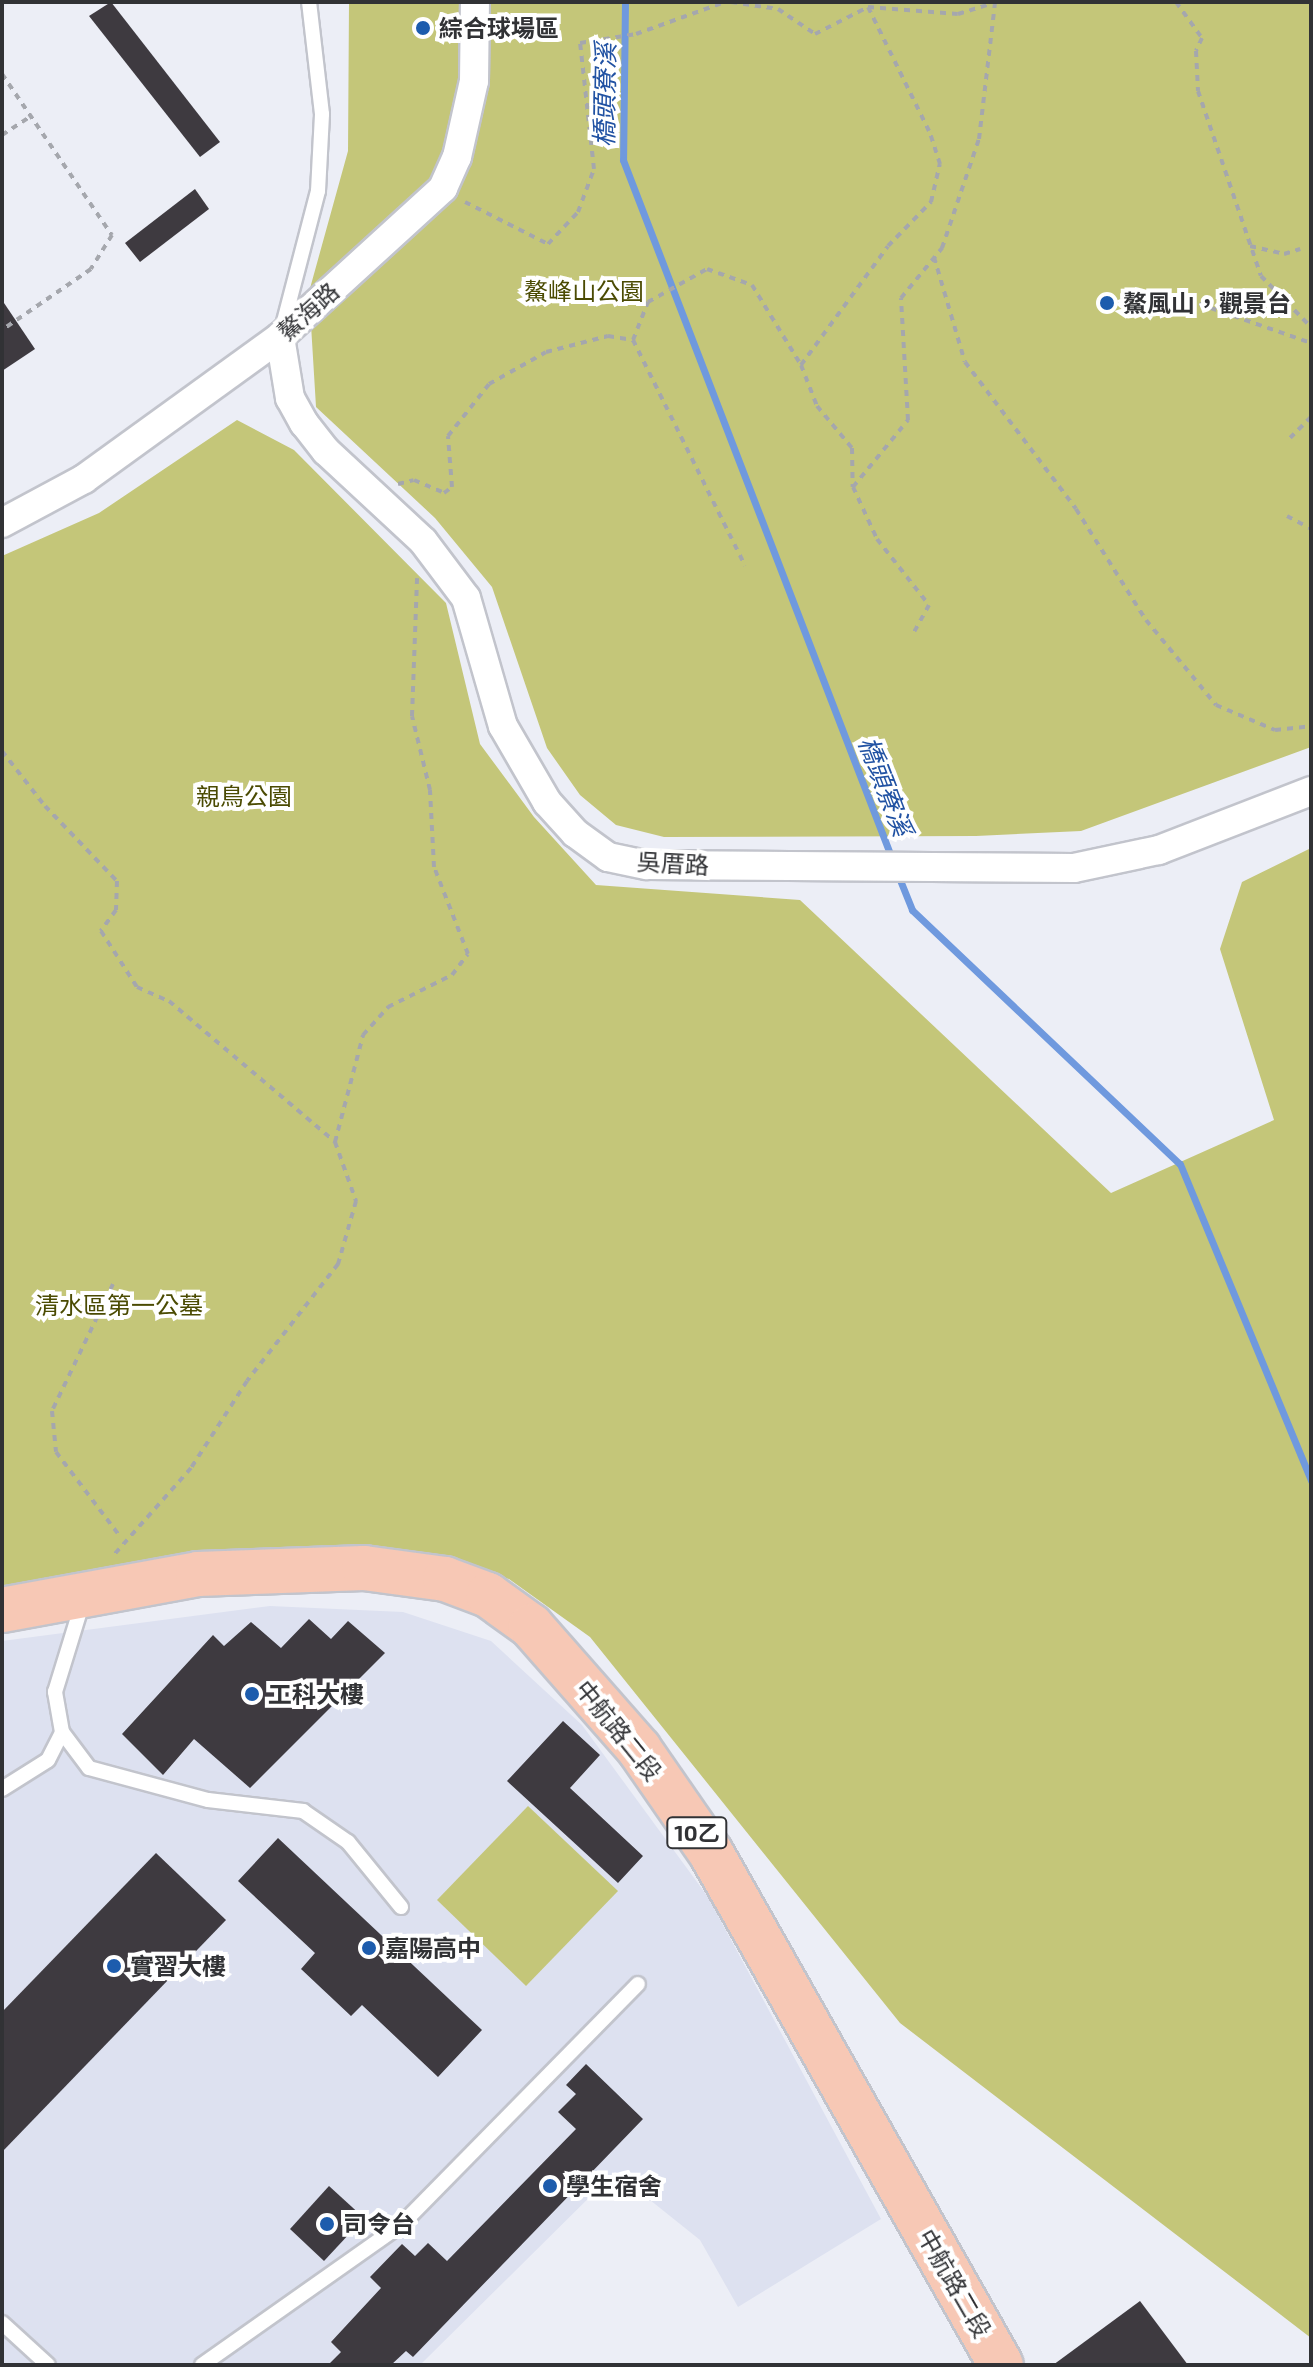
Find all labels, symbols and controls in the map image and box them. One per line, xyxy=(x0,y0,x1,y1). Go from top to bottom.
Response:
place label: 綜合球場區 xyxy=(439,14,559,42)
marker: 綜合球場區 xyxy=(414,19,432,37)
water label: 橋頭寮溪 xyxy=(587,43,621,147)
street label: 鰲海路 xyxy=(272,276,344,346)
park label: 鰲峰山公園 xyxy=(524,277,644,305)
place label: 鰲風山，觀景台 xyxy=(1123,289,1291,317)
marker: 鰲風山，觀景台 xyxy=(1098,294,1116,312)
water label: 橋頭寮溪 xyxy=(853,732,919,840)
park label: 親鳥公園 xyxy=(196,782,292,810)
street label: 吳厝路 xyxy=(636,847,710,879)
park label: 清水區第一公墓 xyxy=(35,1291,203,1319)
street label: 中航路二段 xyxy=(570,1674,668,1786)
place label: 工科大樓 xyxy=(268,1680,364,1708)
marker: 工科大樓 xyxy=(243,1685,261,1703)
road number: 10乙 xyxy=(665,1815,729,1851)
place label: 嘉陽高中 xyxy=(385,1934,481,1962)
marker: 嘉陽高中 xyxy=(360,1939,378,1957)
place label: 實習大樓 xyxy=(130,1952,226,1980)
marker: 實習大樓 xyxy=(105,1957,123,1975)
place label: 學生宿舍 xyxy=(566,2172,662,2200)
marker: 學生宿舍 xyxy=(541,2177,559,2195)
place label: 司令台 xyxy=(343,2210,415,2238)
marker: 司令台 xyxy=(318,2215,336,2233)
street label: 中航路二段 xyxy=(913,2224,997,2342)

